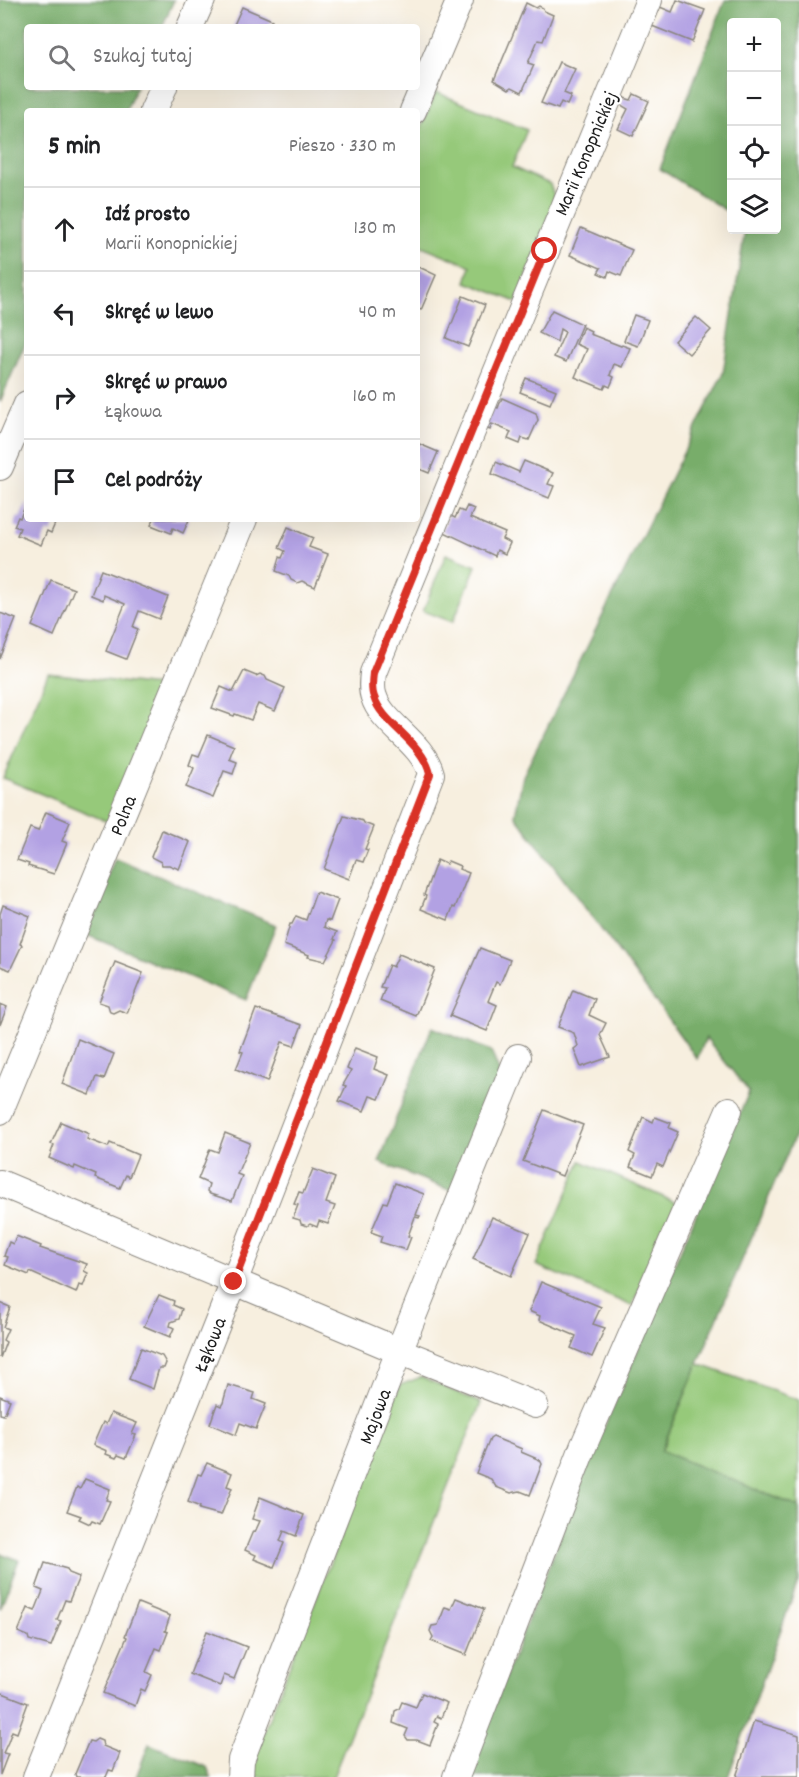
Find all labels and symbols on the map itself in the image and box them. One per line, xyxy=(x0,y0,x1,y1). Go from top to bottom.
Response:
street label: Marii Konopnickiej xyxy=(549,88,627,221)
route start xyxy=(531,237,557,263)
street label: Polna xyxy=(104,791,146,841)
route end xyxy=(220,1268,246,1294)
street label: Łąkowa xyxy=(188,1313,236,1378)
street label: Majowa xyxy=(353,1385,400,1449)

